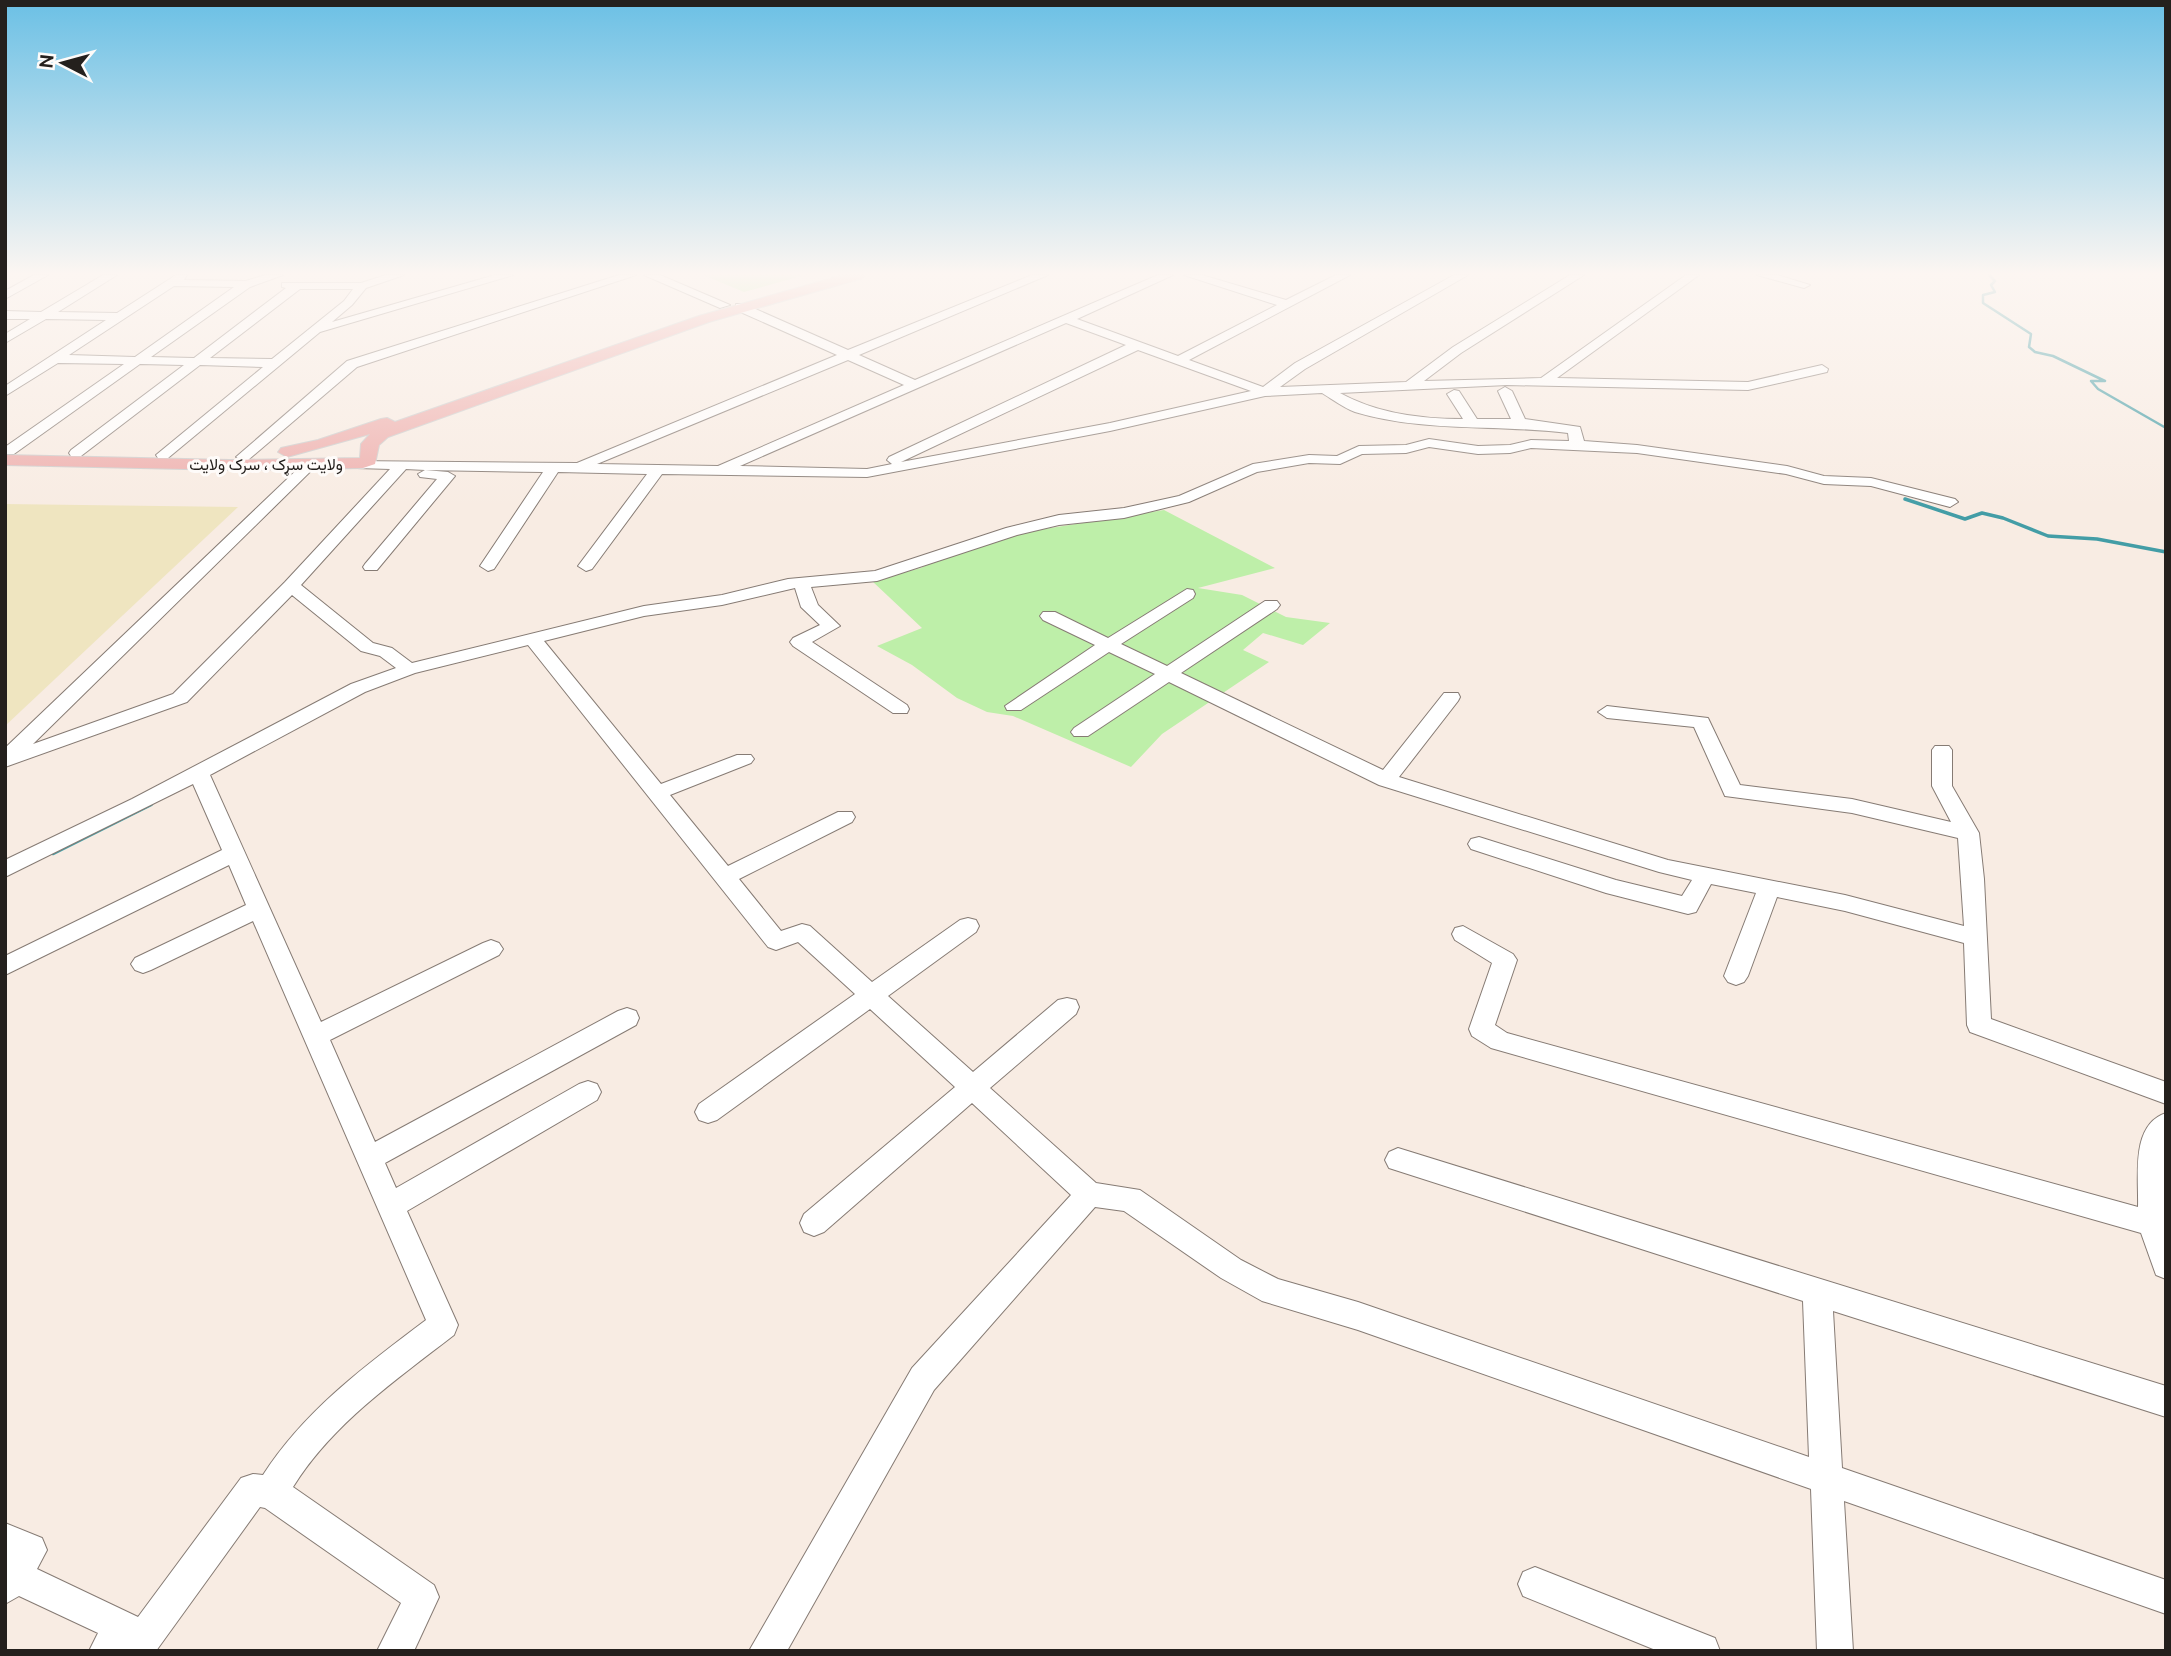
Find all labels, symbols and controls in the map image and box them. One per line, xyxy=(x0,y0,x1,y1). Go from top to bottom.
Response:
north arrow xyxy=(28,28,98,98)
text: N xyxy=(34,53,58,69)
street label: ولایت سړک ، سرک ولایت xyxy=(189,455,343,476)

